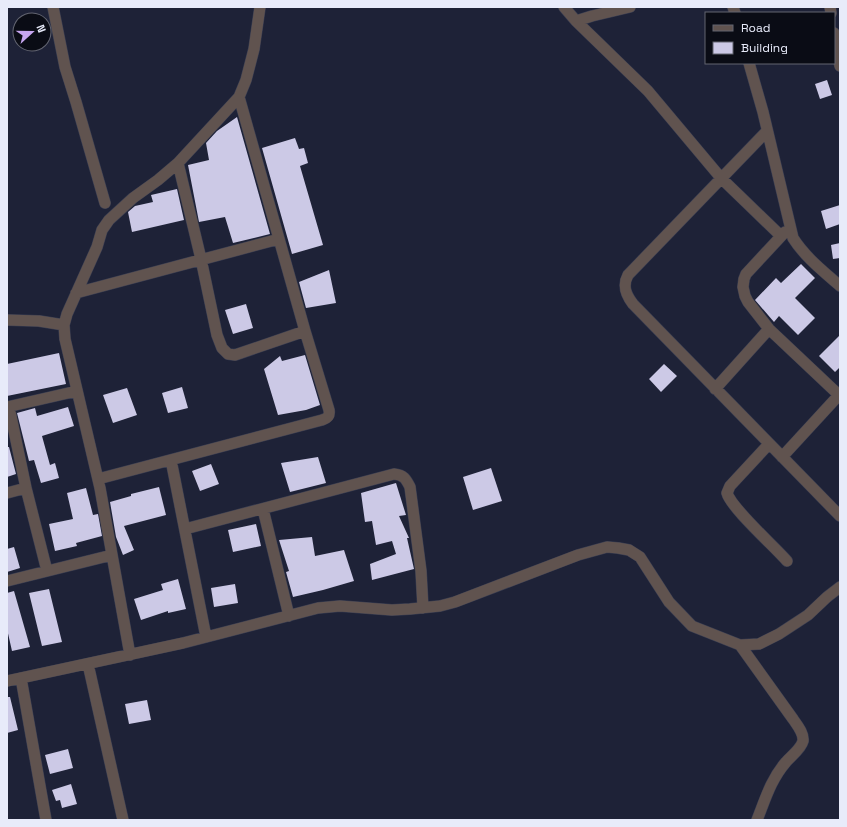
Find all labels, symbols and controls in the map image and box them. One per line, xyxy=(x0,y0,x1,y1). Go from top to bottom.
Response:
north arrow xyxy=(12,12,52,52)
legend xyxy=(705,12,835,64)
text: Road xyxy=(741,20,770,36)
text: N xyxy=(33,22,49,34)
text: Building xyxy=(741,40,788,56)

